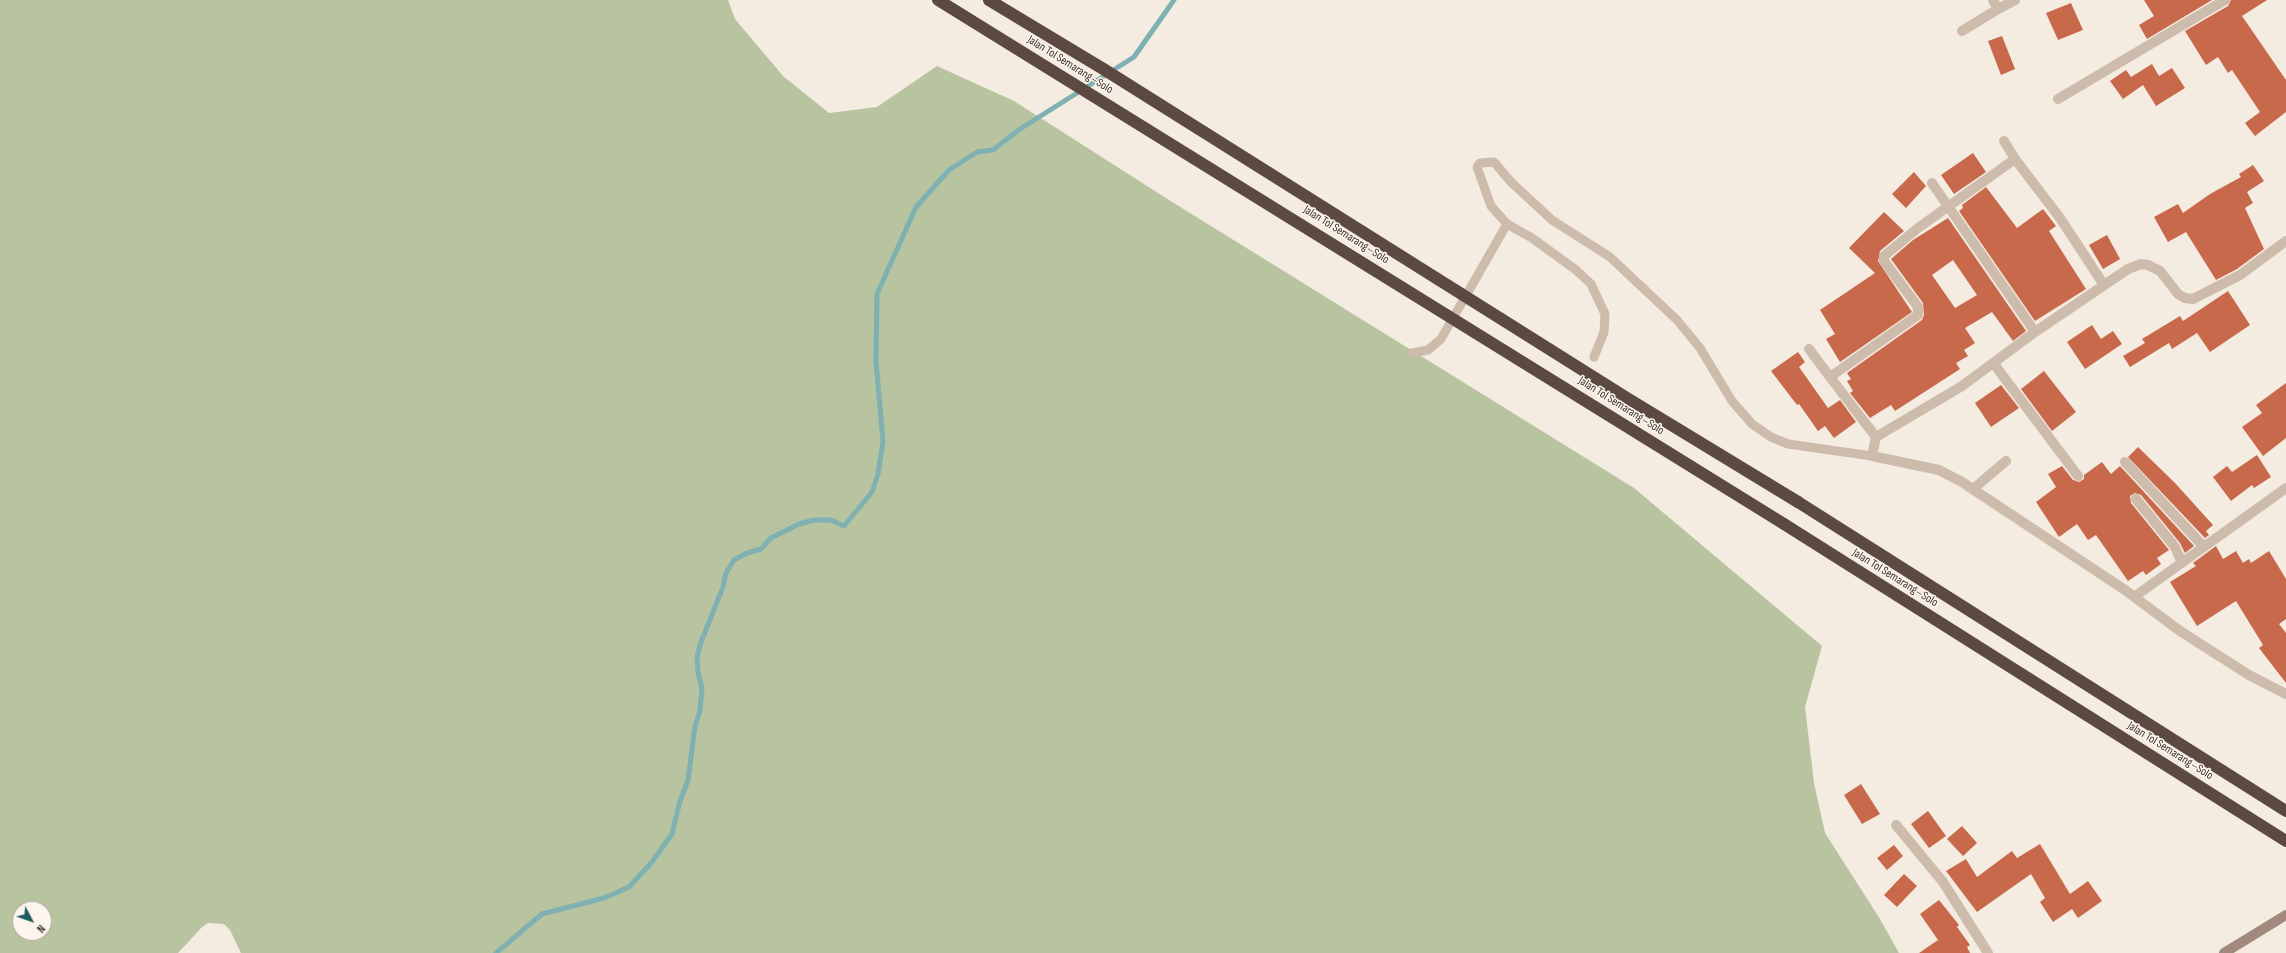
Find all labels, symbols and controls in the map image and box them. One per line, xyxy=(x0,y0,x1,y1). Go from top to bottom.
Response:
street label: Jalan Tol Semarang–Solo xyxy=(1024,33,1116,97)
street label: Jalan Tol Semarang–Solo xyxy=(1300,203,1392,267)
street label: Jalan Tol Semarang–Solo xyxy=(1575,374,1667,438)
street label: Jalan Tol Semarang–Solo xyxy=(1849,546,1941,610)
street label: Jalan Tol Semarang–Solo xyxy=(2124,719,2216,783)
north arrow xyxy=(12,901,52,941)
text: N xyxy=(34,922,48,935)

